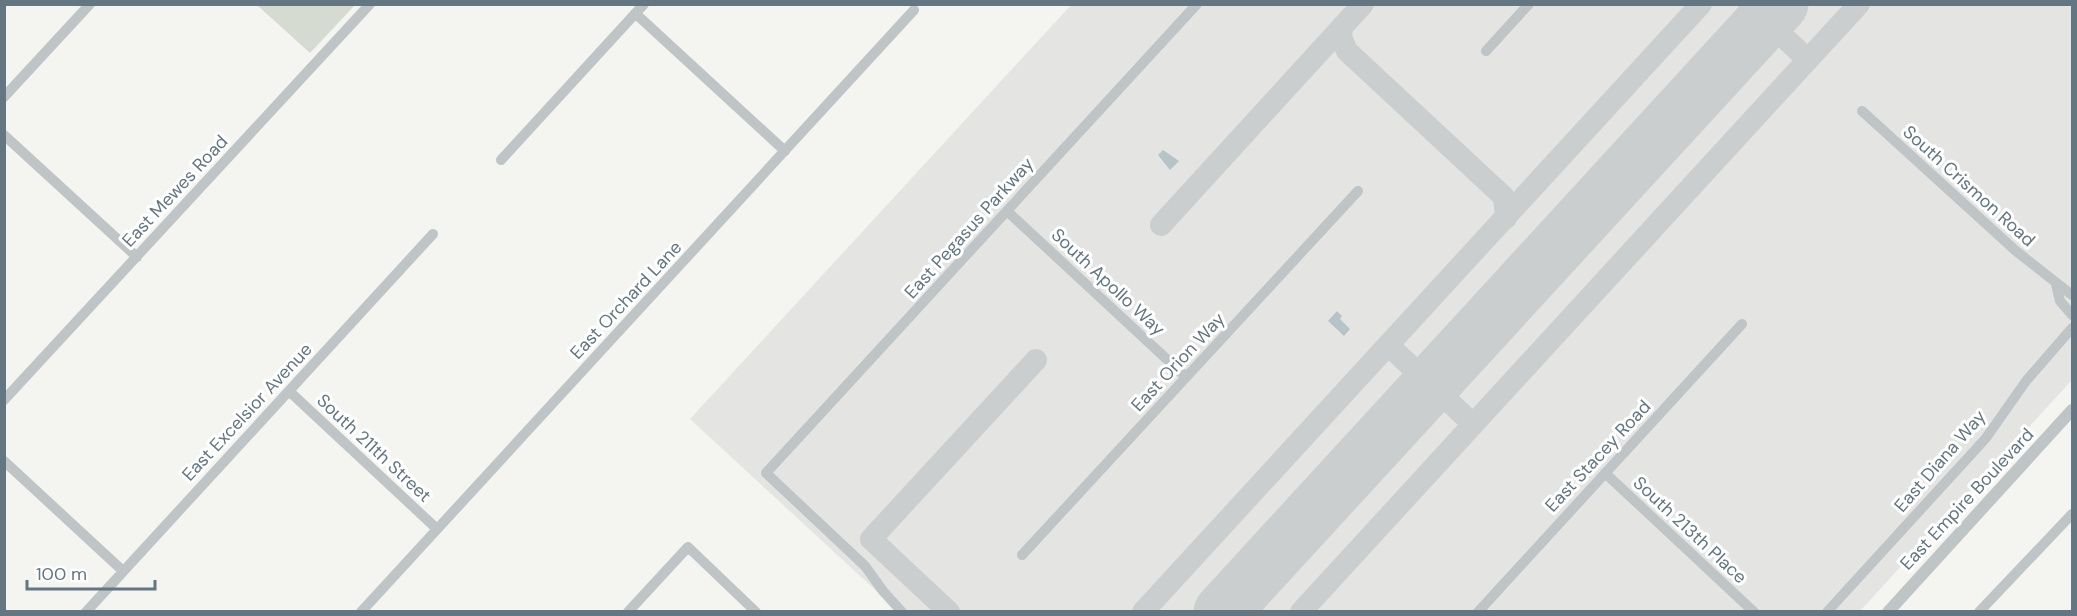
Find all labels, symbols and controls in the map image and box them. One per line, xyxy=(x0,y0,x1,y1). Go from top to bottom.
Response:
street label: South Crismon Road xyxy=(1898,120,2040,252)
street label: East Mewes Road xyxy=(117,130,233,252)
street label: East Pegasus Parkway xyxy=(899,152,1039,304)
street label: South Apollo Way xyxy=(1046,223,1170,341)
street label: East Orchard Lane xyxy=(565,236,687,364)
street label: East Orion Way xyxy=(1126,307,1230,417)
street label: East Excelsior Avenue xyxy=(177,338,317,486)
street label: South 211th Street xyxy=(312,389,436,507)
street label: East Stacey Road xyxy=(1540,395,1656,517)
street label: East Diana Way xyxy=(1889,405,1991,517)
street label: East Empire Boulevard xyxy=(1895,423,2039,575)
street label: South 213th Place xyxy=(1628,471,1752,589)
scale bar xyxy=(27,553,154,591)
text: 100 m xyxy=(36,562,87,586)

